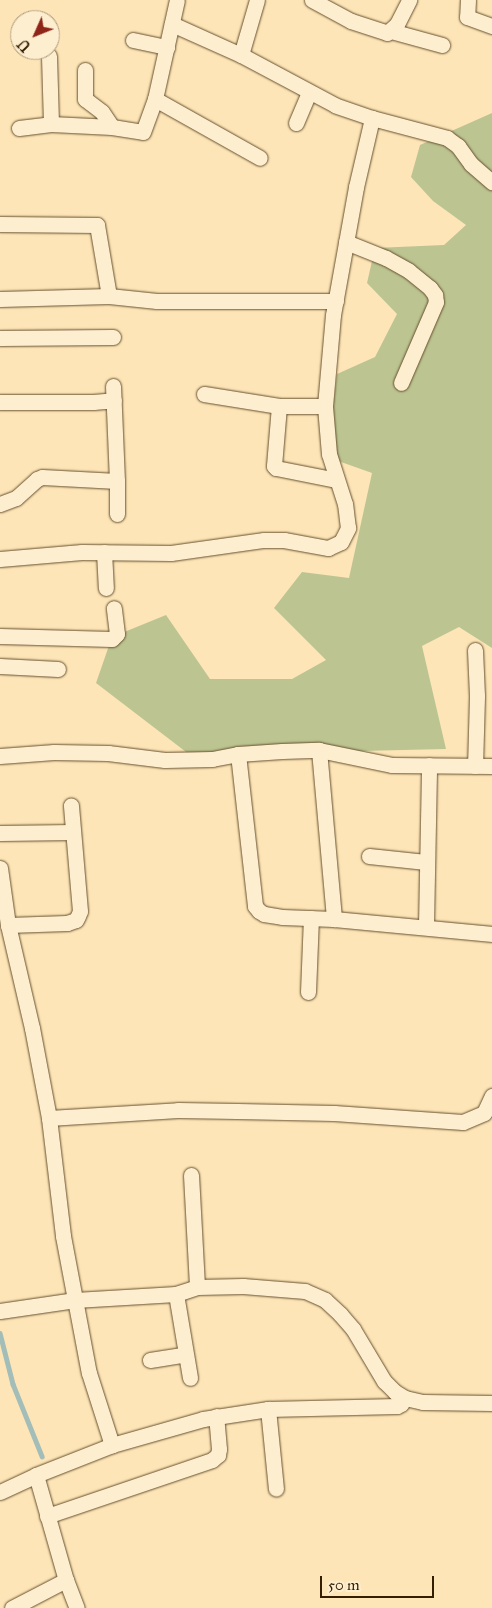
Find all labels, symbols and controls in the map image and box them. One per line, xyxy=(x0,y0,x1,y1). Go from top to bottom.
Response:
north arrow xyxy=(10,10,60,60)
text: U xyxy=(15,35,35,55)
scale bar xyxy=(322,1566,436,1598)
text: 50 m xyxy=(328,1576,360,1594)

